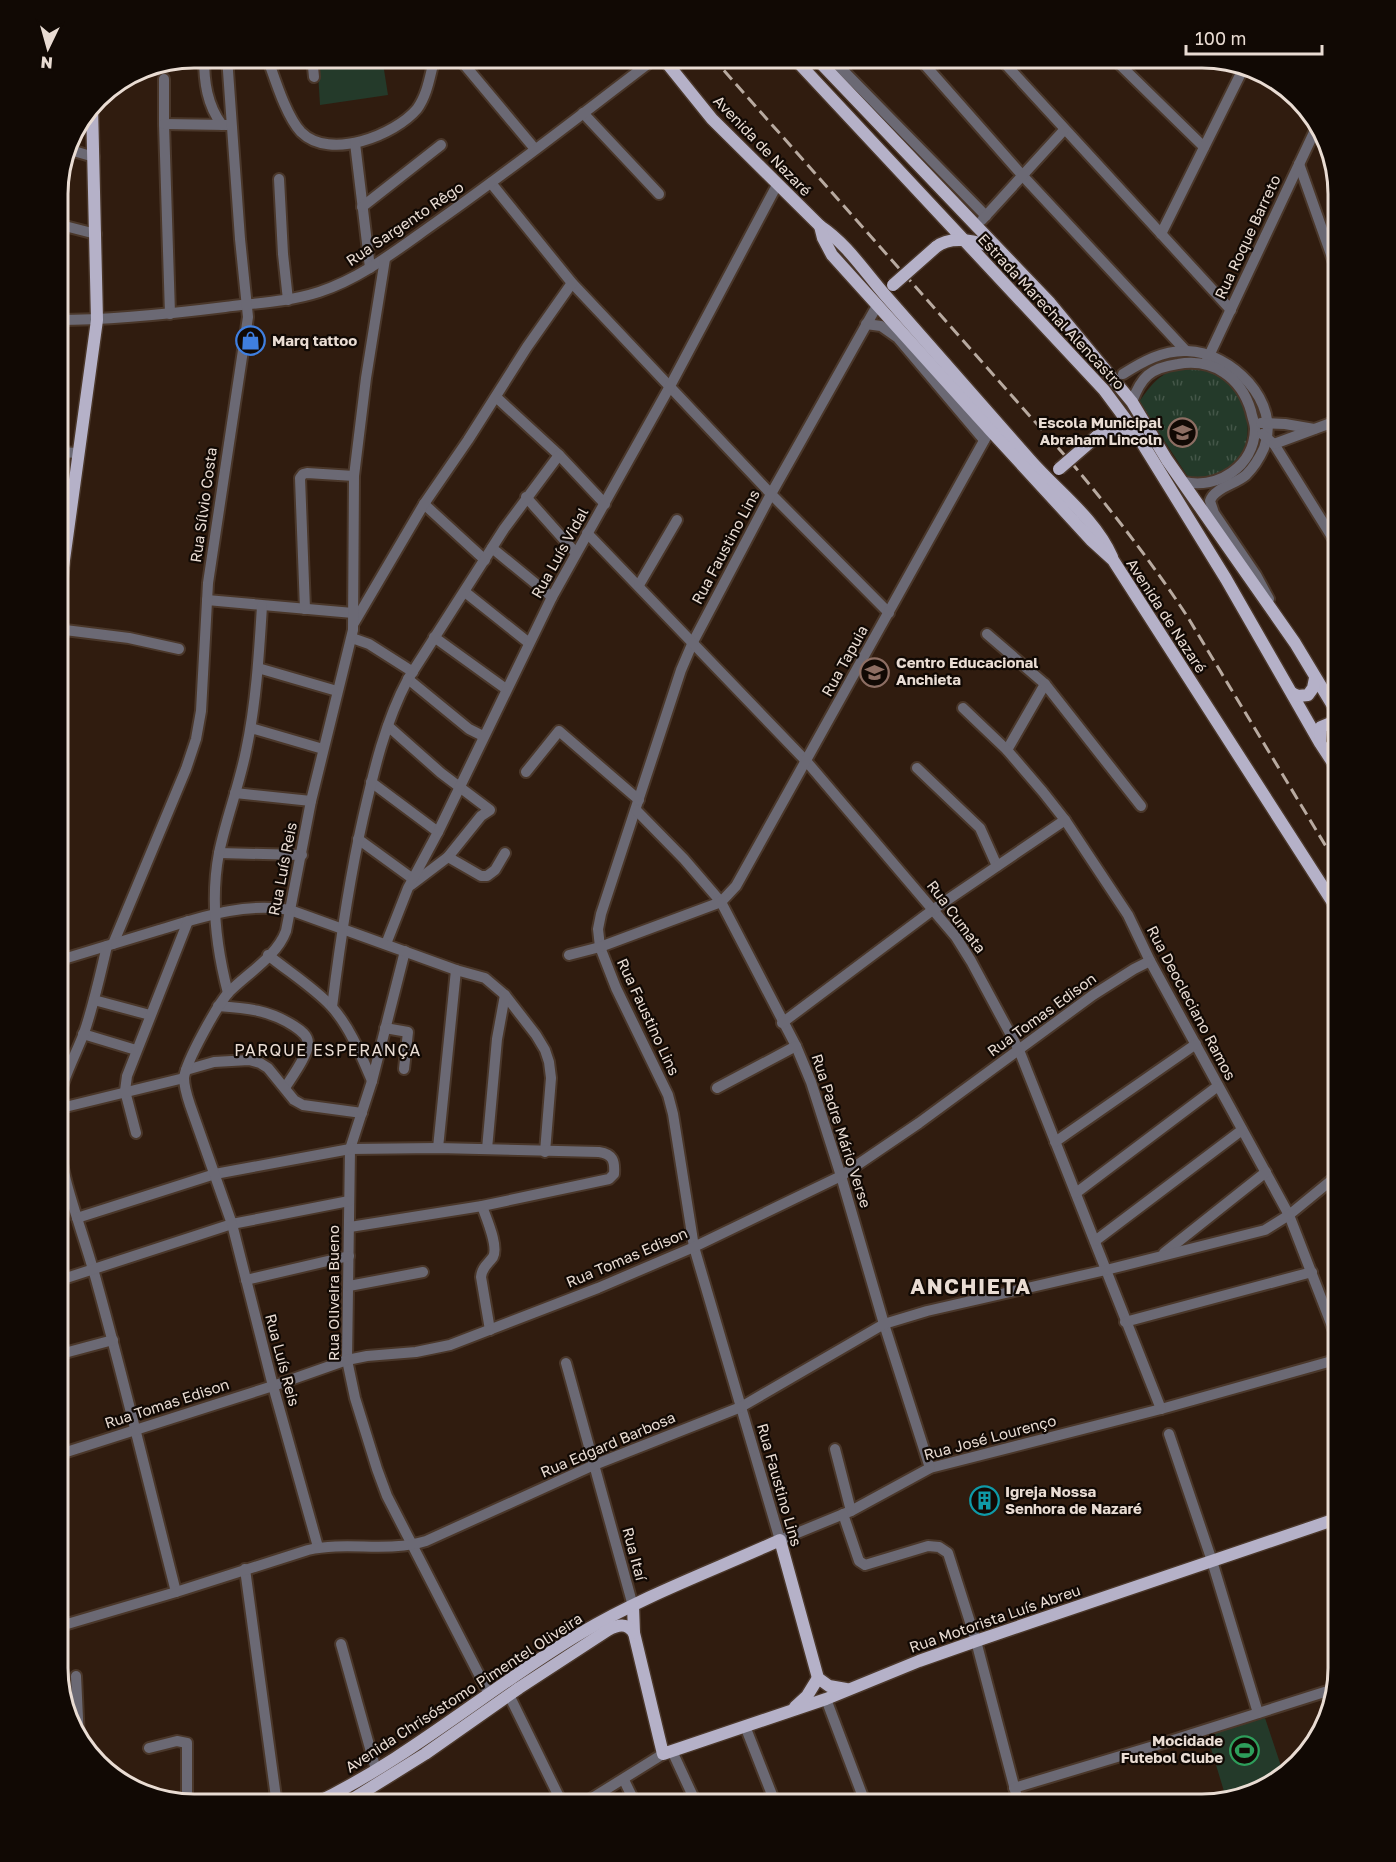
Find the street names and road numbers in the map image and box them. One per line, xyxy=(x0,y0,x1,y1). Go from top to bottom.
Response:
street label: Avenida de Nazaré xyxy=(710,91,815,200)
street label: Rua Roque Barreto xyxy=(1210,172,1284,301)
street label: Rua Sargento Rêgo xyxy=(342,177,467,269)
street label: Estrada Marechal Alencastro xyxy=(975,230,1129,393)
street label: Rua Sílvio Costa xyxy=(186,446,220,564)
street label: Rua Faustino Lins xyxy=(687,486,763,607)
street label: Rua Luís Vidal xyxy=(527,504,592,601)
street label: Avenida de Nazaré xyxy=(1123,555,1211,676)
street label: Rua Tapuia xyxy=(817,622,871,699)
street label: Rua Luís Reis xyxy=(264,820,300,917)
street label: Rua Cumata xyxy=(924,876,990,956)
street label: Rua Deocleciano Ramos xyxy=(1143,922,1240,1083)
street label: Rua Faustino Lins xyxy=(614,955,684,1078)
street label: Rua Tomas Edison xyxy=(984,969,1099,1060)
street label: Rua Padre Mário Verse xyxy=(809,1051,875,1210)
street label: Rua Tomas Edison xyxy=(563,1223,690,1291)
street label: Rua Oliveira Bueno xyxy=(324,1225,342,1361)
street label: Rua Luís Reis xyxy=(262,1312,304,1408)
street label: Rua Tomas Edison xyxy=(102,1374,231,1432)
street label: Rua Edgard Barbosa xyxy=(537,1408,678,1481)
street label: Rua José Lourenço xyxy=(922,1411,1058,1463)
street label: Rua Faustino Lins xyxy=(754,1421,806,1548)
street label: Rua Itaí xyxy=(619,1525,651,1583)
street label: Rua Motorista Luís Abreu xyxy=(907,1580,1083,1656)
street label: Avenida Chrisóstomo Pimentel Oliveira xyxy=(342,1609,585,1776)

